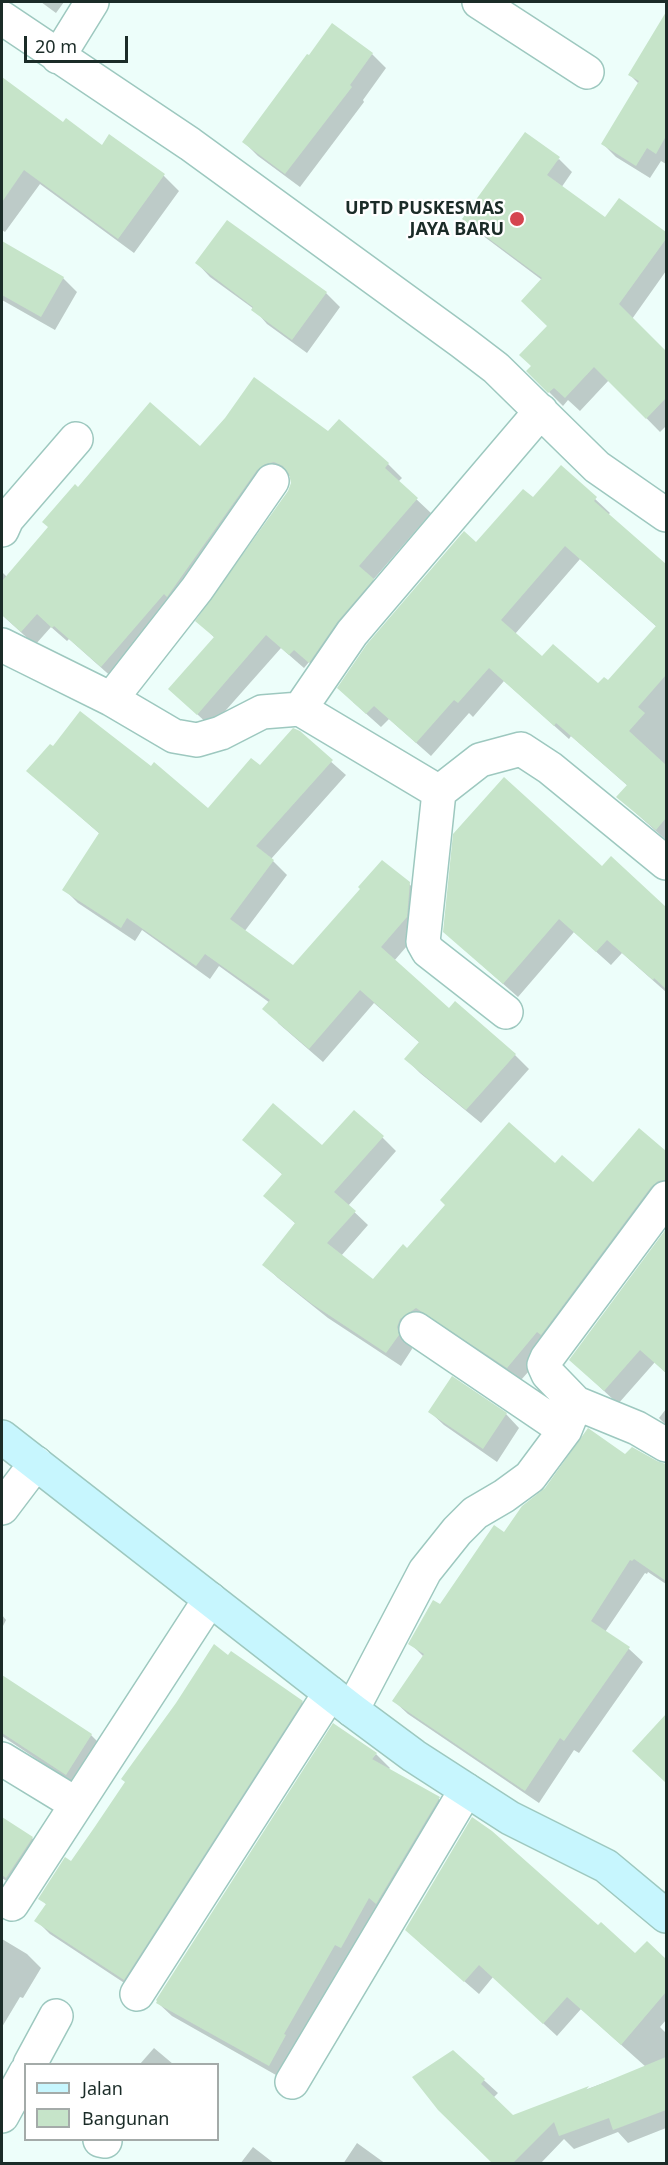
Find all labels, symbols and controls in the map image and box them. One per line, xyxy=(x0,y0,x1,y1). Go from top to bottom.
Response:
scale bar xyxy=(27,24,130,62)
text: 20 m xyxy=(35,34,77,58)
place label: UPTD PUSKESMAS JAYA BARU xyxy=(345,198,504,240)
marker: UPTD PUSKESMAS JAYA BARU xyxy=(508,210,526,228)
legend xyxy=(24,2063,219,2141)
text: Jalan xyxy=(82,2076,123,2100)
text: Bangunan xyxy=(82,2106,169,2130)

